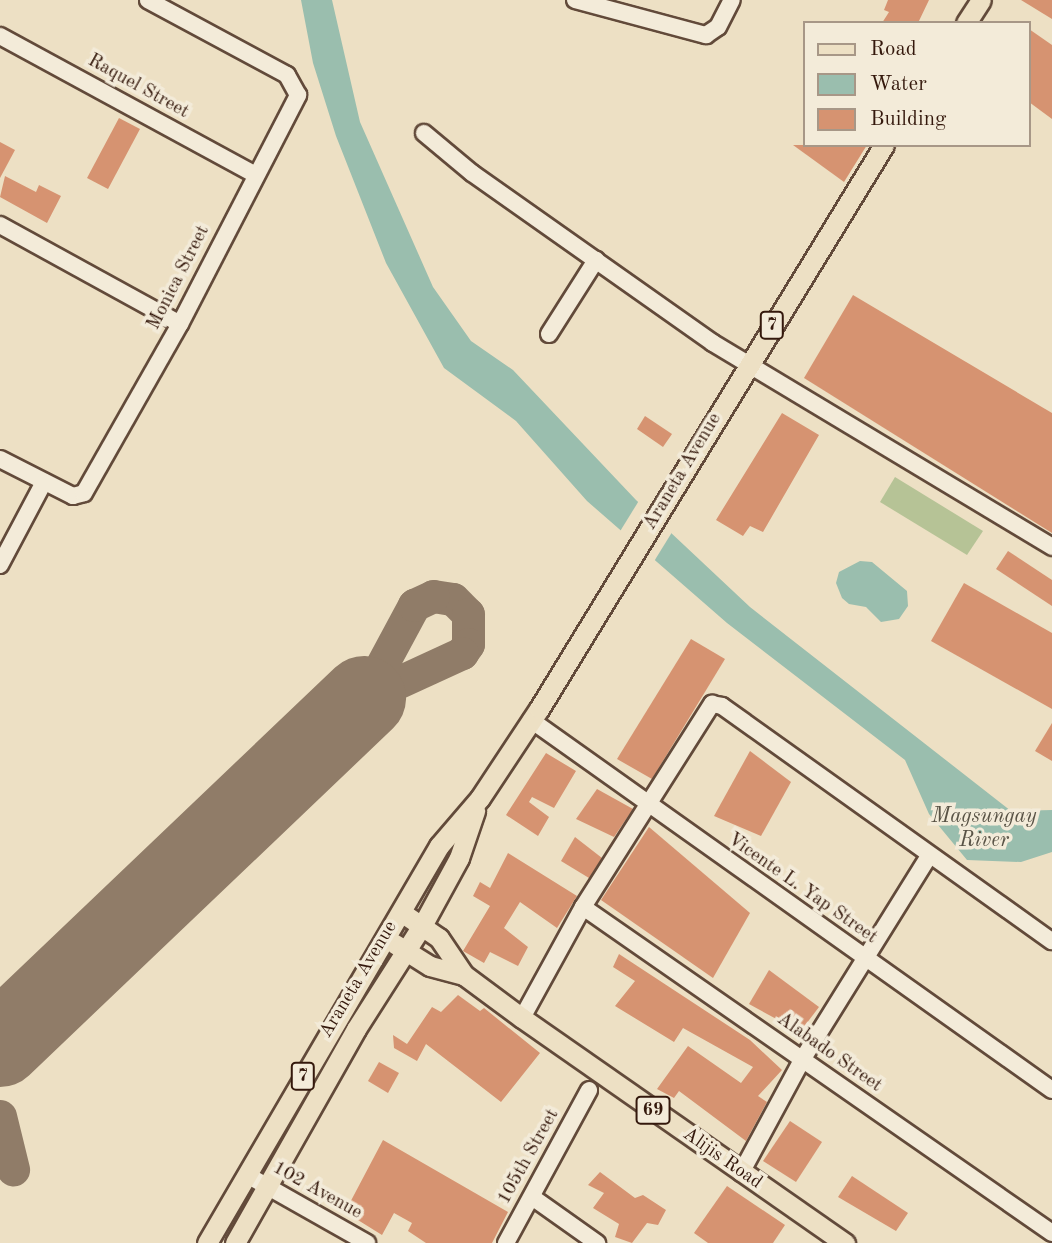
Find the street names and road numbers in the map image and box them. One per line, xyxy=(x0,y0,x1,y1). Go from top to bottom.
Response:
street label: Raquel Street xyxy=(83,50,193,124)
street label: Monica Street xyxy=(143,222,215,334)
road number: 7 xyxy=(760,310,784,340)
street label: Araneta Avenue xyxy=(639,409,727,535)
street label: Vicente L. Yap Street xyxy=(723,829,881,949)
street label: Araneta Avenue xyxy=(315,917,403,1043)
street label: Alabado Street xyxy=(772,1008,886,1098)
road number: 7 xyxy=(291,1062,315,1091)
road number: 69 xyxy=(636,1096,670,1125)
street label: 105th Street xyxy=(493,1105,565,1209)
street label: Alijis Road xyxy=(678,1123,766,1195)
street label: 102 Avenue xyxy=(268,1157,366,1225)

